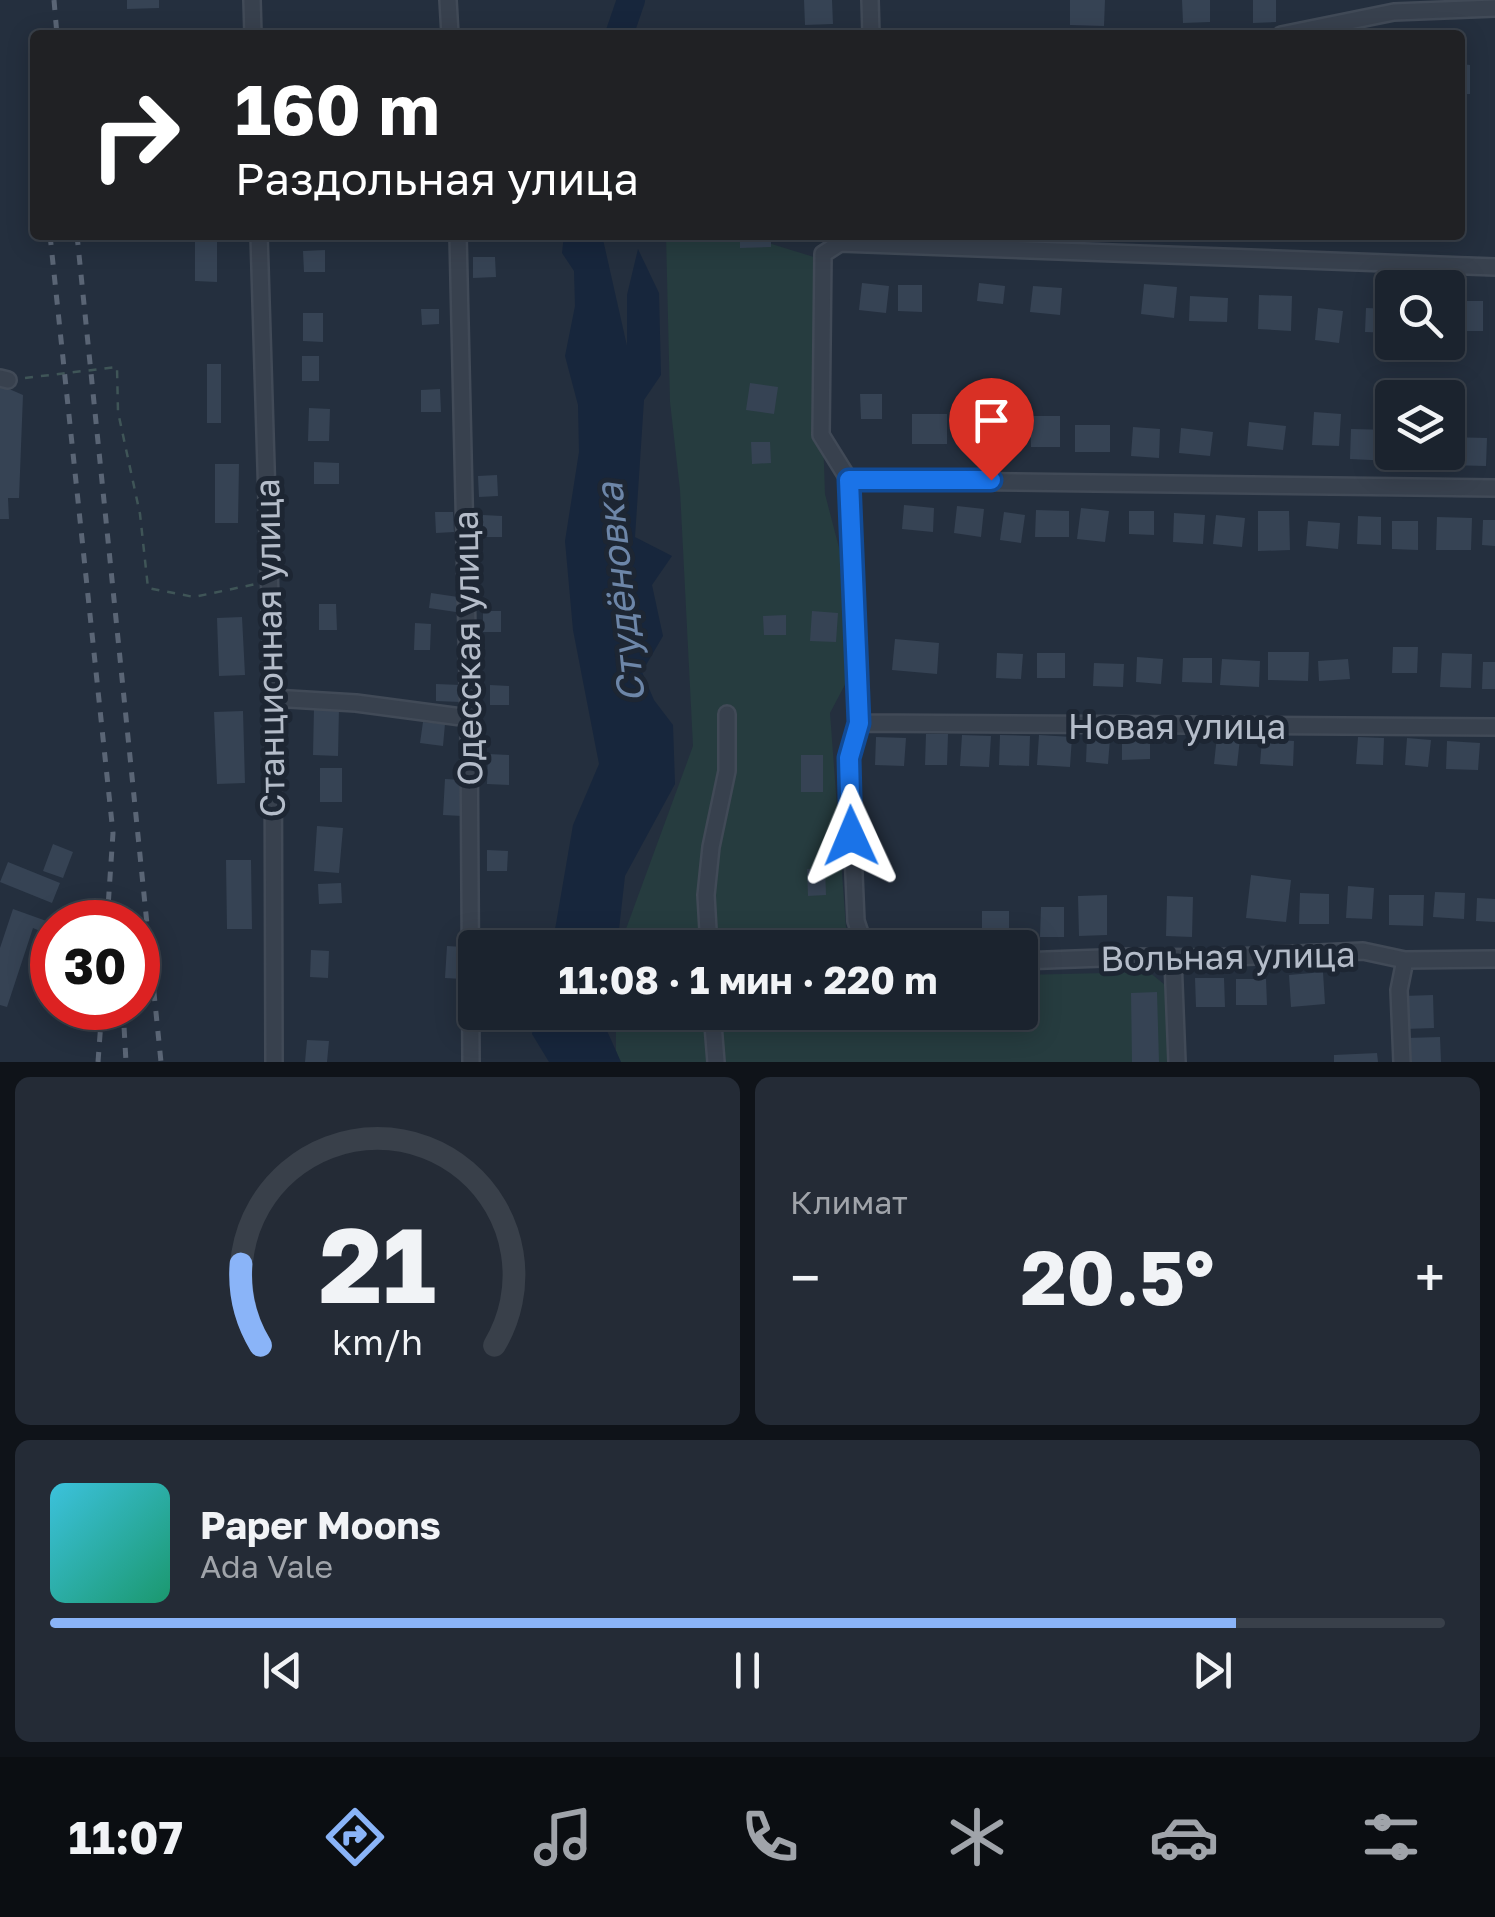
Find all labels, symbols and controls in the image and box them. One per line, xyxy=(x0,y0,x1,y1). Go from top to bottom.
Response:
text: 160 m xyxy=(235,66,440,150)
icon: right xyxy=(70,70,200,200)
text: Раздольная улица xyxy=(235,151,639,205)
map controls xyxy=(1375,270,1465,470)
button: search xyxy=(1375,270,1465,360)
pin xyxy=(949,378,1034,481)
button: layers xyxy=(1375,380,1465,470)
icon: arrive xyxy=(964,393,1019,448)
street label: Станционная улица xyxy=(245,478,293,818)
water label: Студёновка xyxy=(585,479,653,705)
street label: Одесская улица xyxy=(444,510,490,786)
street label: Новая улица xyxy=(1068,705,1286,747)
position arrow xyxy=(799,784,903,888)
speed limit sign: 30 xyxy=(30,900,160,1030)
street label: Вольная улица xyxy=(1100,933,1356,979)
text: 11:08 · 1 мин · 220 m xyxy=(558,957,938,1002)
text: Климат xyxy=(790,1183,908,1221)
text: 21 xyxy=(319,1201,436,1326)
text: 20.5° xyxy=(1021,1231,1214,1322)
text: − xyxy=(790,1244,820,1310)
text: + xyxy=(1415,1244,1445,1310)
text: km/h xyxy=(332,1320,423,1363)
text: Paper Moons xyxy=(200,1502,441,1547)
text: Ada Vale xyxy=(200,1547,333,1585)
icon: previous xyxy=(255,1643,310,1698)
icon: pause xyxy=(720,1643,775,1698)
icon: next xyxy=(1185,1643,1240,1698)
icon: directions xyxy=(320,1802,390,1872)
icon: music xyxy=(528,1802,598,1872)
icon: phone xyxy=(735,1802,805,1872)
icon: climate xyxy=(942,1802,1012,1872)
icon: car xyxy=(1149,1802,1219,1872)
icon: filters xyxy=(1356,1802,1426,1872)
text: 11:07 xyxy=(69,1810,183,1864)

